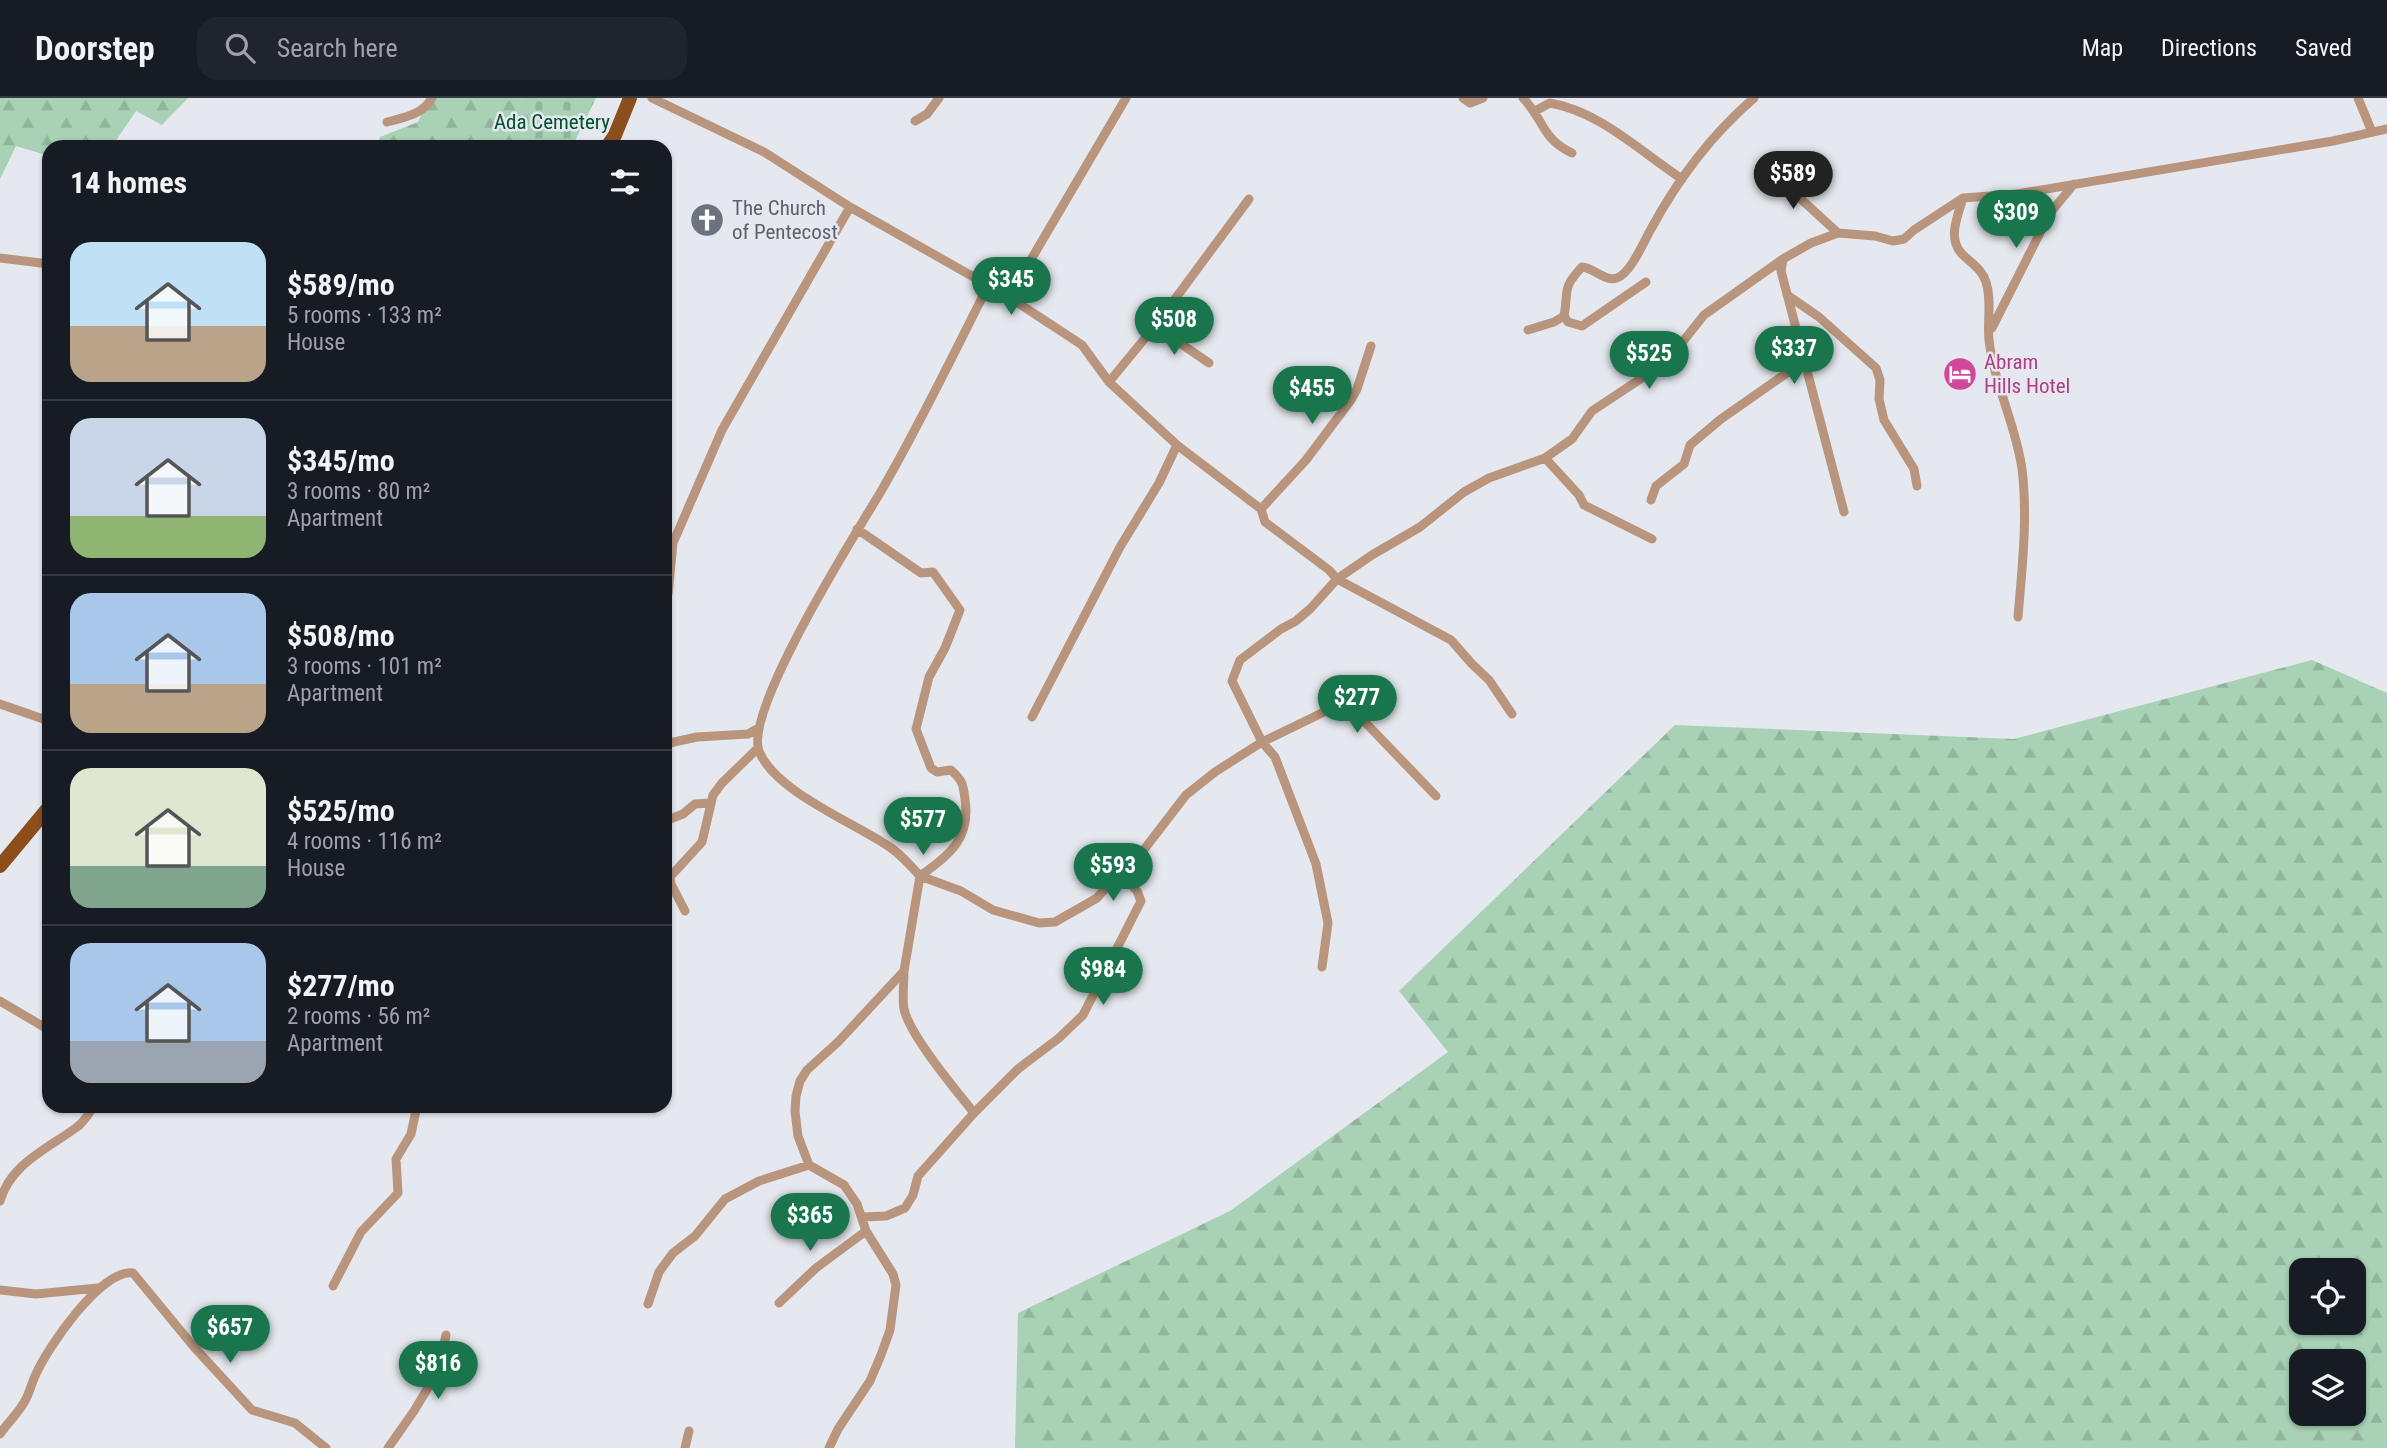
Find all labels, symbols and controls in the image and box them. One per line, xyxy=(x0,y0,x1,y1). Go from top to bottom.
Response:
search box xyxy=(197,17,687,80)
text: Doorstep xyxy=(35,29,155,68)
icon: search xyxy=(221,29,259,67)
text: Search here xyxy=(277,33,398,63)
text: Map xyxy=(2082,34,2123,62)
text: Directions xyxy=(2161,34,2257,62)
text: Saved xyxy=(2295,34,2352,62)
park label: Ada Cemetery xyxy=(494,110,610,134)
pin: $589 xyxy=(1752,152,1834,211)
text: $589 xyxy=(1770,160,1816,187)
icon: filters xyxy=(606,163,644,201)
text: 14 homes xyxy=(70,165,187,200)
pin: $309 xyxy=(1975,190,2057,250)
place label: The Church of Pentecost xyxy=(732,196,838,244)
text: $309 xyxy=(1993,199,2039,226)
church icon: The Church of Pentecost xyxy=(688,201,726,239)
pin: $345 xyxy=(970,258,1052,317)
text: $345 xyxy=(988,266,1034,293)
text: $589/mo xyxy=(287,267,395,302)
icon: home xyxy=(126,270,210,354)
pin: $508 xyxy=(1133,298,1215,357)
text: 5 rooms · 133 m² xyxy=(287,302,442,329)
text: $508 xyxy=(1151,306,1197,333)
pin: $337 xyxy=(1753,327,1835,386)
text: House xyxy=(287,329,345,356)
pin: $525 xyxy=(1608,331,1690,391)
text: $337 xyxy=(1771,335,1817,362)
text: $525 xyxy=(1626,340,1672,367)
place label: Abram Hills Hotel xyxy=(1984,350,2070,398)
hotel icon: Abram Hills Hotel xyxy=(1941,355,1979,393)
pin: $455 xyxy=(1271,366,1353,426)
text: $455 xyxy=(1289,375,1335,402)
text: $345/mo xyxy=(287,443,395,478)
icon: home xyxy=(126,446,210,530)
text: 3 rooms · 80 m² xyxy=(287,478,430,505)
text: Apartment xyxy=(287,505,383,532)
text: $508/mo xyxy=(287,618,395,653)
icon: home xyxy=(126,621,210,705)
text: 3 rooms · 101 m² xyxy=(287,653,442,680)
pin: $277 xyxy=(1316,676,1398,735)
text: Apartment xyxy=(287,680,383,707)
text: $277 xyxy=(1334,684,1380,711)
text: $525/mo xyxy=(287,793,395,828)
icon: home xyxy=(126,796,210,880)
pin: $577 xyxy=(882,798,964,857)
text: $577 xyxy=(900,806,946,833)
text: 4 rooms · 116 m² xyxy=(287,828,442,855)
pin: $593 xyxy=(1072,844,1154,903)
text: $593 xyxy=(1090,852,1136,879)
text: House xyxy=(287,855,345,882)
pin: $984 xyxy=(1062,948,1144,1007)
text: $984 xyxy=(1080,956,1126,983)
text: $277/mo xyxy=(287,968,395,1003)
icon: home xyxy=(126,971,210,1055)
text: 2 rooms · 56 m² xyxy=(287,1003,430,1030)
text: Apartment xyxy=(287,1030,383,1057)
pin: $365 xyxy=(769,1194,851,1253)
text: $365 xyxy=(787,1202,833,1229)
map controls xyxy=(2289,1258,2366,1426)
button: locate xyxy=(2289,1258,2366,1335)
pin: $657 xyxy=(189,1306,271,1365)
text: $657 xyxy=(207,1314,253,1341)
pin: $816 xyxy=(397,1342,479,1401)
button: layers xyxy=(2289,1349,2366,1426)
text: $816 xyxy=(415,1350,461,1377)

